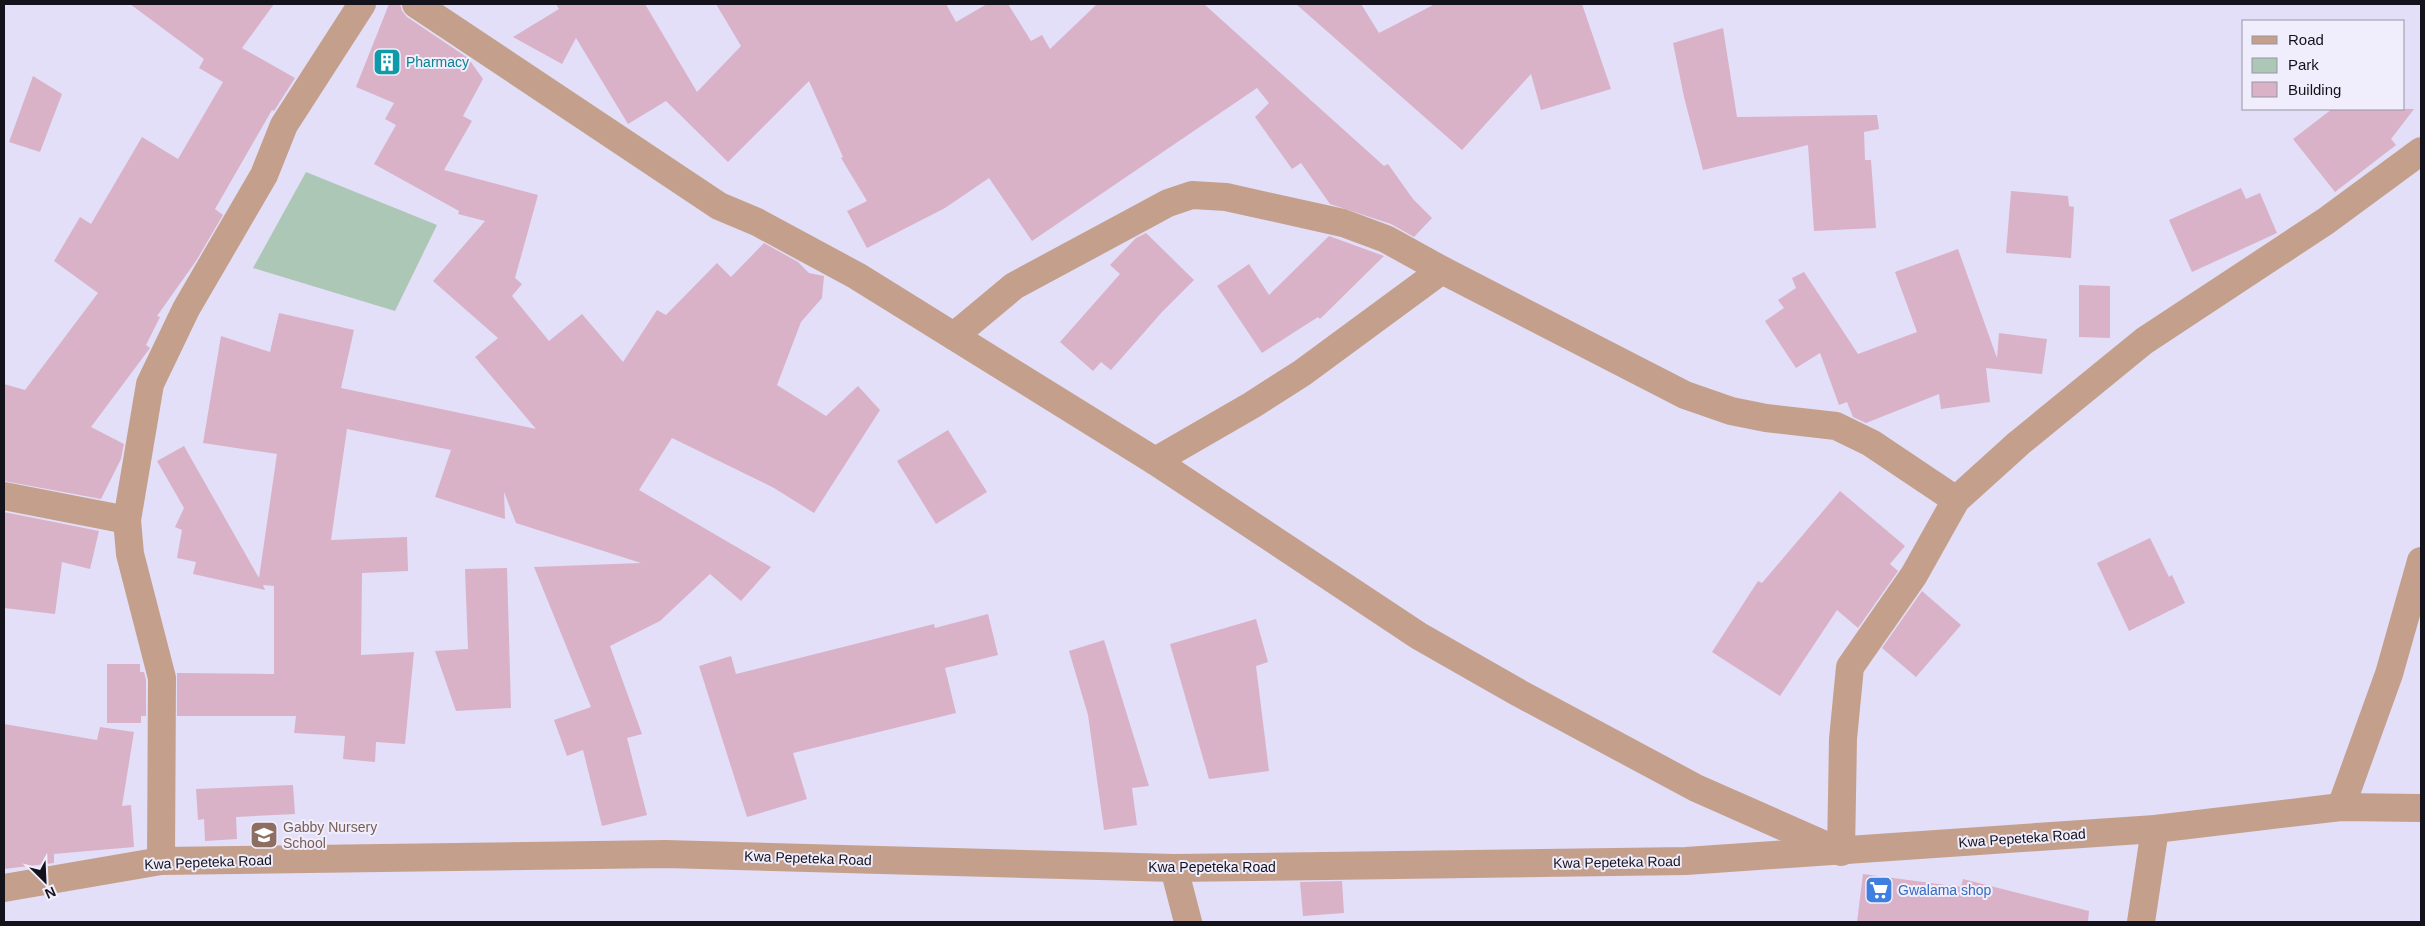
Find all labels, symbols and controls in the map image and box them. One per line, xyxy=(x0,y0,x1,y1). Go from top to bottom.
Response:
legend xyxy=(2242,20,2405,110)
text: Road xyxy=(2288,31,2324,48)
building icon: Pharmacy xyxy=(372,47,402,77)
place label: Pharmacy xyxy=(406,54,469,70)
text: Park xyxy=(2288,56,2319,73)
text: Building xyxy=(2288,81,2341,98)
place label: Gabby Nursery School xyxy=(283,819,377,851)
school or university icon: Gabby Nursery School xyxy=(249,820,279,850)
street label: Kwa Pepeteka Road xyxy=(1958,826,2086,850)
street label: Kwa Pepeteka Road xyxy=(744,848,872,868)
street label: Kwa Pepeteka Road xyxy=(144,852,272,872)
street label: Kwa Pepeteka Road xyxy=(1553,853,1681,871)
north arrow xyxy=(20,856,70,906)
street label: Kwa Pepeteka Road xyxy=(1148,859,1276,875)
supermarket icon: Gwalama shop xyxy=(1864,875,1894,905)
place label: Gwalama shop xyxy=(1898,882,1992,898)
text: N xyxy=(42,884,58,902)

